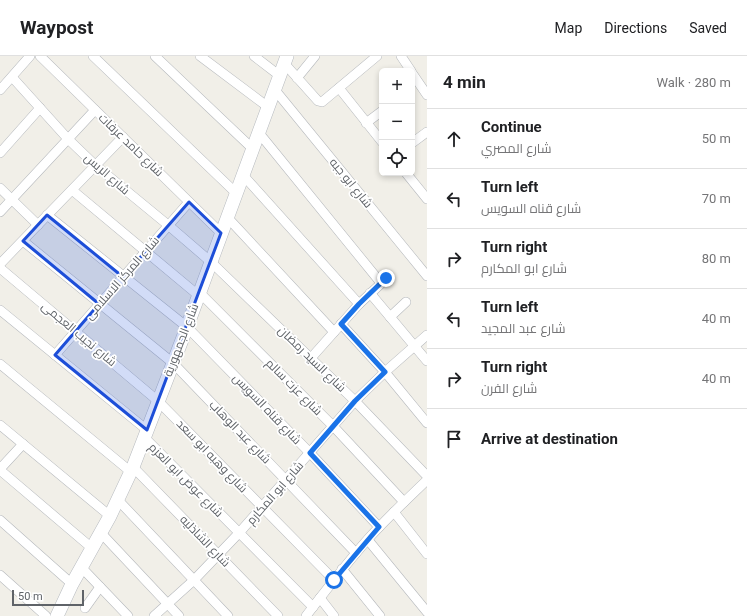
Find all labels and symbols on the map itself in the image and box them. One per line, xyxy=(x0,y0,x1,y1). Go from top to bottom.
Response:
street label: شارع حامد عرفات xyxy=(95,111,166,180)
street label: شارع الريس xyxy=(81,151,133,198)
street label: شارع ابو جبه xyxy=(326,155,375,211)
street label: شارع المركز الاسلامى xyxy=(82,233,163,323)
route end xyxy=(377,269,395,287)
street label: شارع نجيب العجمى xyxy=(38,299,119,370)
street label: شارع الجمهورية xyxy=(161,301,202,379)
street label: شارع السيد رمضان xyxy=(275,323,349,396)
street label: شارع عزت سالم xyxy=(262,356,325,419)
street label: شارع قناه السويس xyxy=(229,371,304,448)
street label: شارع عبد الوهاب xyxy=(206,398,274,467)
street label: شارع وهبه ابو سعد xyxy=(173,417,250,496)
street label: شارع عوض ابو العزم xyxy=(145,440,226,521)
street label: شارع ابو المكارم xyxy=(244,458,307,528)
street label: شارع الشاذليه xyxy=(176,512,233,570)
route start xyxy=(325,571,343,589)
scale bar xyxy=(12,588,84,607)

